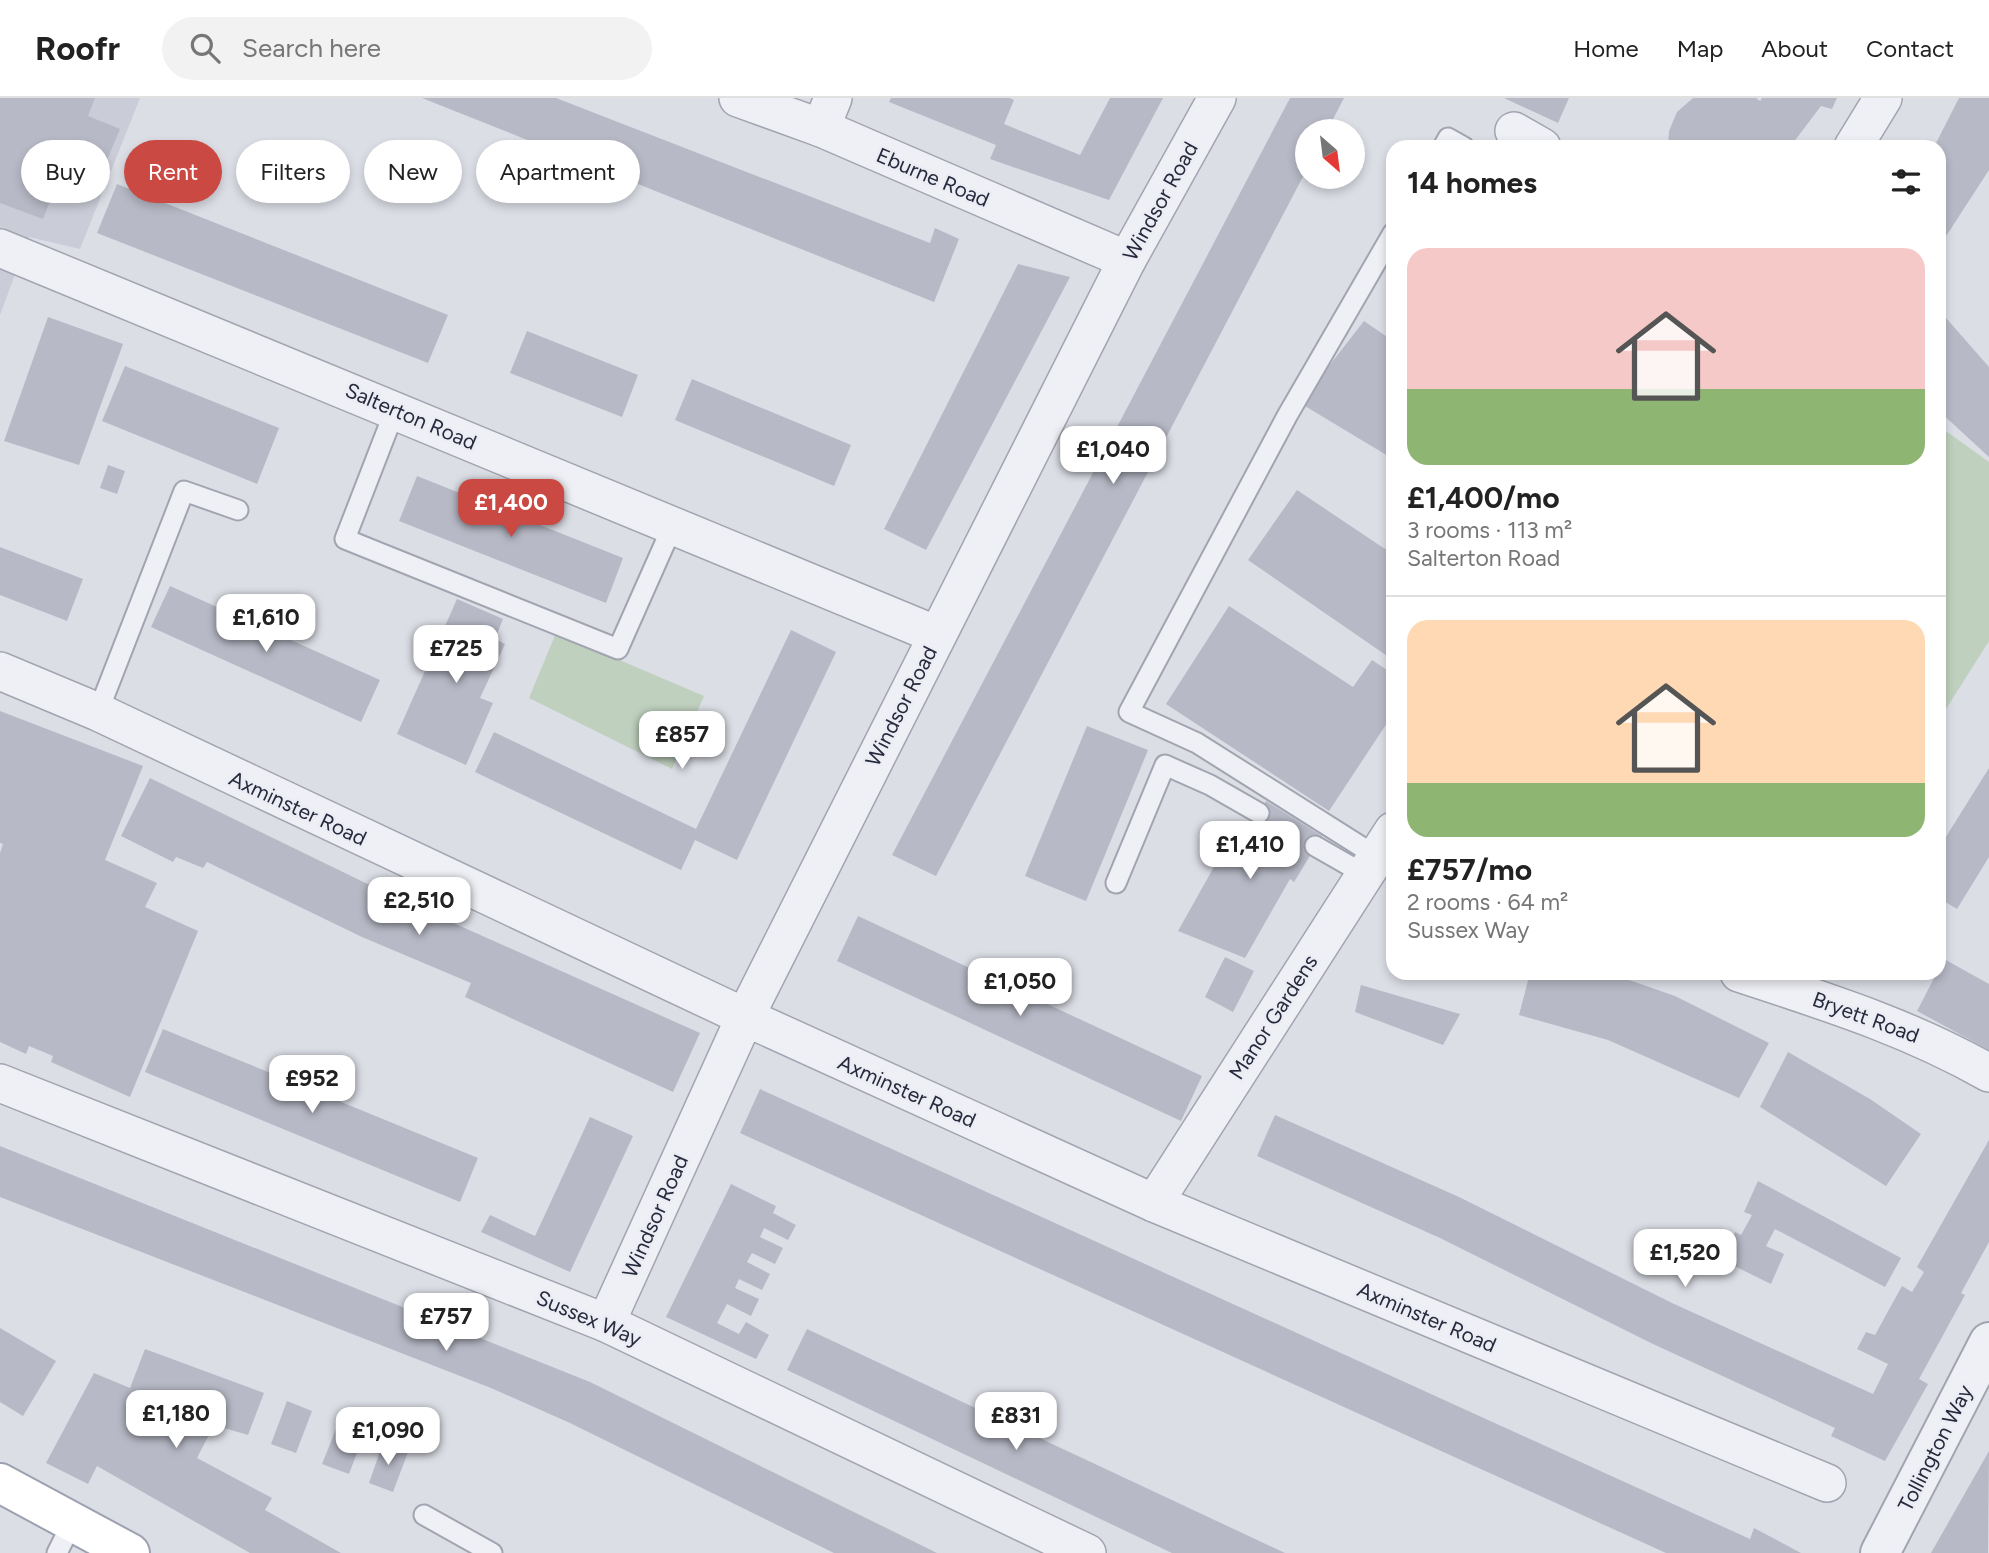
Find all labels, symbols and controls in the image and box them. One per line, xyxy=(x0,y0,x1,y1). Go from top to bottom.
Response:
search box xyxy=(162,17,652,80)
text: Roofr xyxy=(35,29,120,68)
icon: search xyxy=(186,29,224,67)
text: Search here xyxy=(242,32,381,64)
text: Home xyxy=(1573,34,1639,63)
text: Map xyxy=(1677,34,1723,63)
text: About xyxy=(1761,34,1828,63)
text: Contact xyxy=(1866,34,1954,63)
north arrow xyxy=(1295,119,1365,189)
map controls xyxy=(1295,119,1365,189)
street label: Windsor Road xyxy=(1117,137,1203,265)
chip: Buy xyxy=(21,140,110,203)
chip: Rent xyxy=(124,140,222,203)
chip: Filters xyxy=(236,140,350,203)
chip: New xyxy=(364,140,462,203)
chip: Apartment xyxy=(476,140,640,203)
street label: Eburne Road xyxy=(873,142,993,212)
icon: filters xyxy=(1887,163,1925,201)
text: 14 homes xyxy=(1407,164,1537,201)
icon: home xyxy=(1603,293,1729,419)
street label: Salterton Road xyxy=(342,377,480,455)
pin: £1,040 xyxy=(1056,426,1170,486)
text: £1,040 xyxy=(1076,435,1150,463)
text: £1,400/mo xyxy=(1407,479,1560,516)
pin: £1,400 xyxy=(454,480,568,539)
text: £1,400 xyxy=(474,488,548,516)
text: 3 rooms · 113 m² xyxy=(1407,516,1572,544)
text: Salterton Road xyxy=(1407,544,1560,572)
pin: £1,610 xyxy=(209,594,323,654)
text: £1,610 xyxy=(232,603,300,631)
pin: £725 xyxy=(415,626,497,685)
text: £725 xyxy=(429,634,483,662)
street label: Windsor Road xyxy=(860,642,942,770)
icon: home xyxy=(1603,665,1729,791)
pin: £857 xyxy=(641,712,723,771)
text: £857 xyxy=(655,720,709,748)
street label: Axminster Road xyxy=(225,765,371,851)
pin: £1,410 xyxy=(1193,822,1307,881)
text: £1,410 xyxy=(1216,830,1284,858)
text: £757/mo xyxy=(1407,851,1532,888)
pin: £2,510 xyxy=(362,878,476,937)
text: £2,510 xyxy=(384,886,454,914)
text: 2 rooms · 64 m² xyxy=(1407,888,1568,916)
text: Sussex Way xyxy=(1407,916,1529,944)
street label: Manor Gardens xyxy=(1223,950,1323,1084)
pin: £1,050 xyxy=(963,958,1077,1018)
text: £1,050 xyxy=(984,967,1056,995)
street label: Bryett Road xyxy=(1809,986,1923,1048)
street label: Axminster Road xyxy=(834,1049,980,1133)
pin: £952 xyxy=(271,1056,353,1115)
text: £952 xyxy=(285,1064,339,1092)
street label: Windsor Road xyxy=(617,1151,693,1281)
pin: £1,520 xyxy=(1628,1230,1742,1289)
text: £1,520 xyxy=(1650,1238,1720,1266)
street label: Axminster Road xyxy=(1354,1276,1500,1358)
street label: Sussex Way xyxy=(533,1285,645,1351)
pin: £757 xyxy=(405,1294,487,1353)
text: £757 xyxy=(420,1302,472,1330)
street label: Tollington Way xyxy=(1892,1381,1978,1515)
pin: £1,180 xyxy=(119,1390,233,1450)
pin: £831 xyxy=(975,1392,1057,1452)
text: £1,180 xyxy=(142,1399,210,1427)
text: £831 xyxy=(991,1401,1041,1429)
pin: £1,090 xyxy=(331,1408,445,1467)
text: £1,090 xyxy=(352,1416,424,1444)

